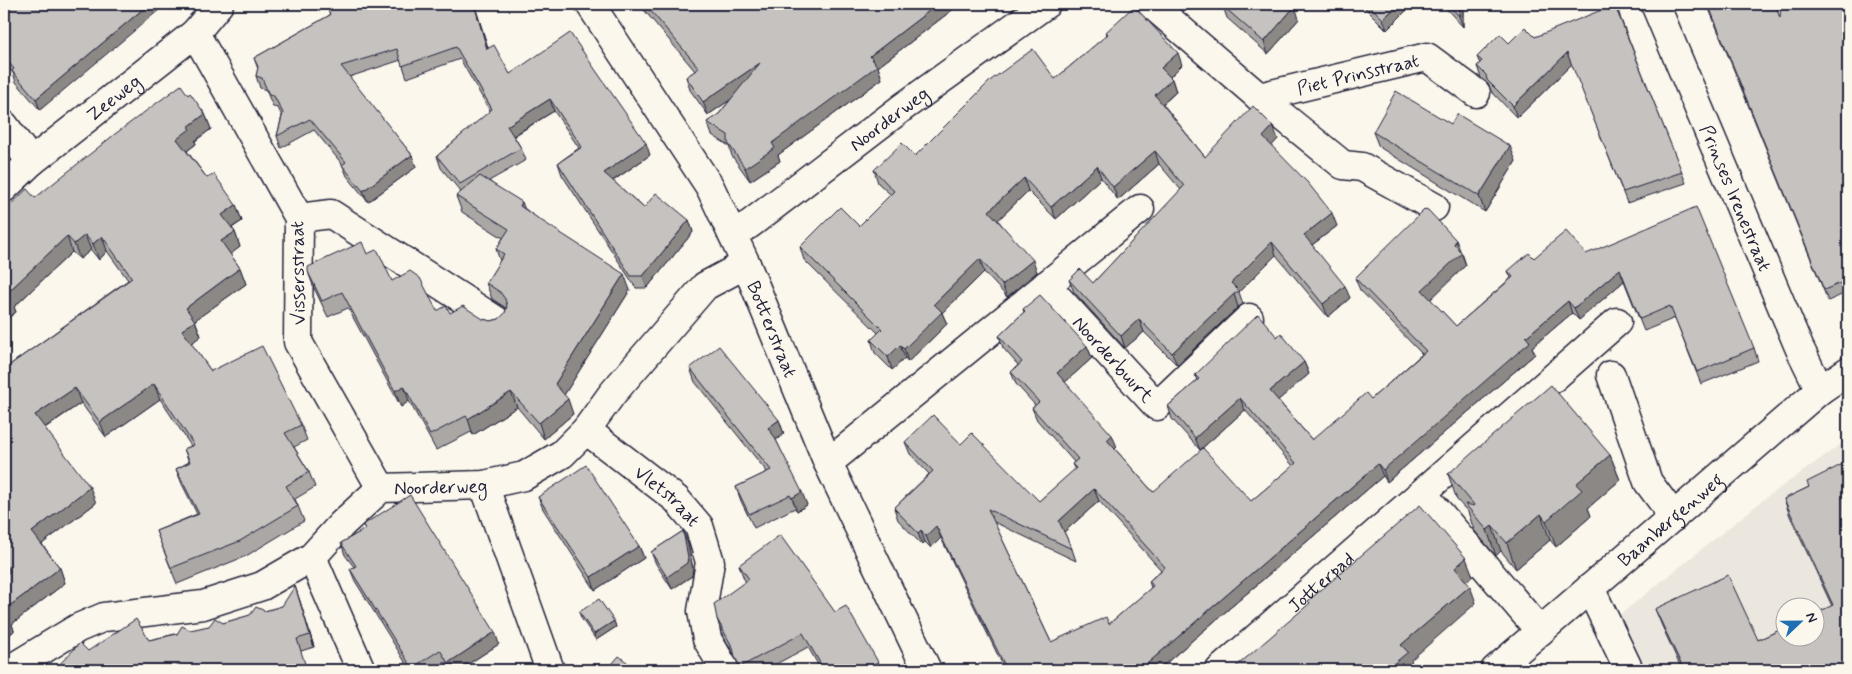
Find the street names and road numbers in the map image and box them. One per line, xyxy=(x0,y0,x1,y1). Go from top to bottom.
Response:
street label: Piet Prinsstraat xyxy=(1294,48,1422,102)
street label: Zeeweg xyxy=(82,69,148,128)
street label: Noorderweg xyxy=(845,81,935,158)
street label: Prinses Irenestraat xyxy=(1693,121,1777,275)
street label: Vissersstraat xyxy=(285,221,312,325)
street label: Botterstraat xyxy=(740,277,802,381)
street label: Noorderbuurt xyxy=(1066,311,1159,408)
street label: Vletstraat xyxy=(629,460,705,533)
street label: Baanbergenweg xyxy=(1613,468,1731,573)
street label: Noorderweg xyxy=(394,474,488,502)
street label: Jotterpad xyxy=(1283,547,1360,619)

